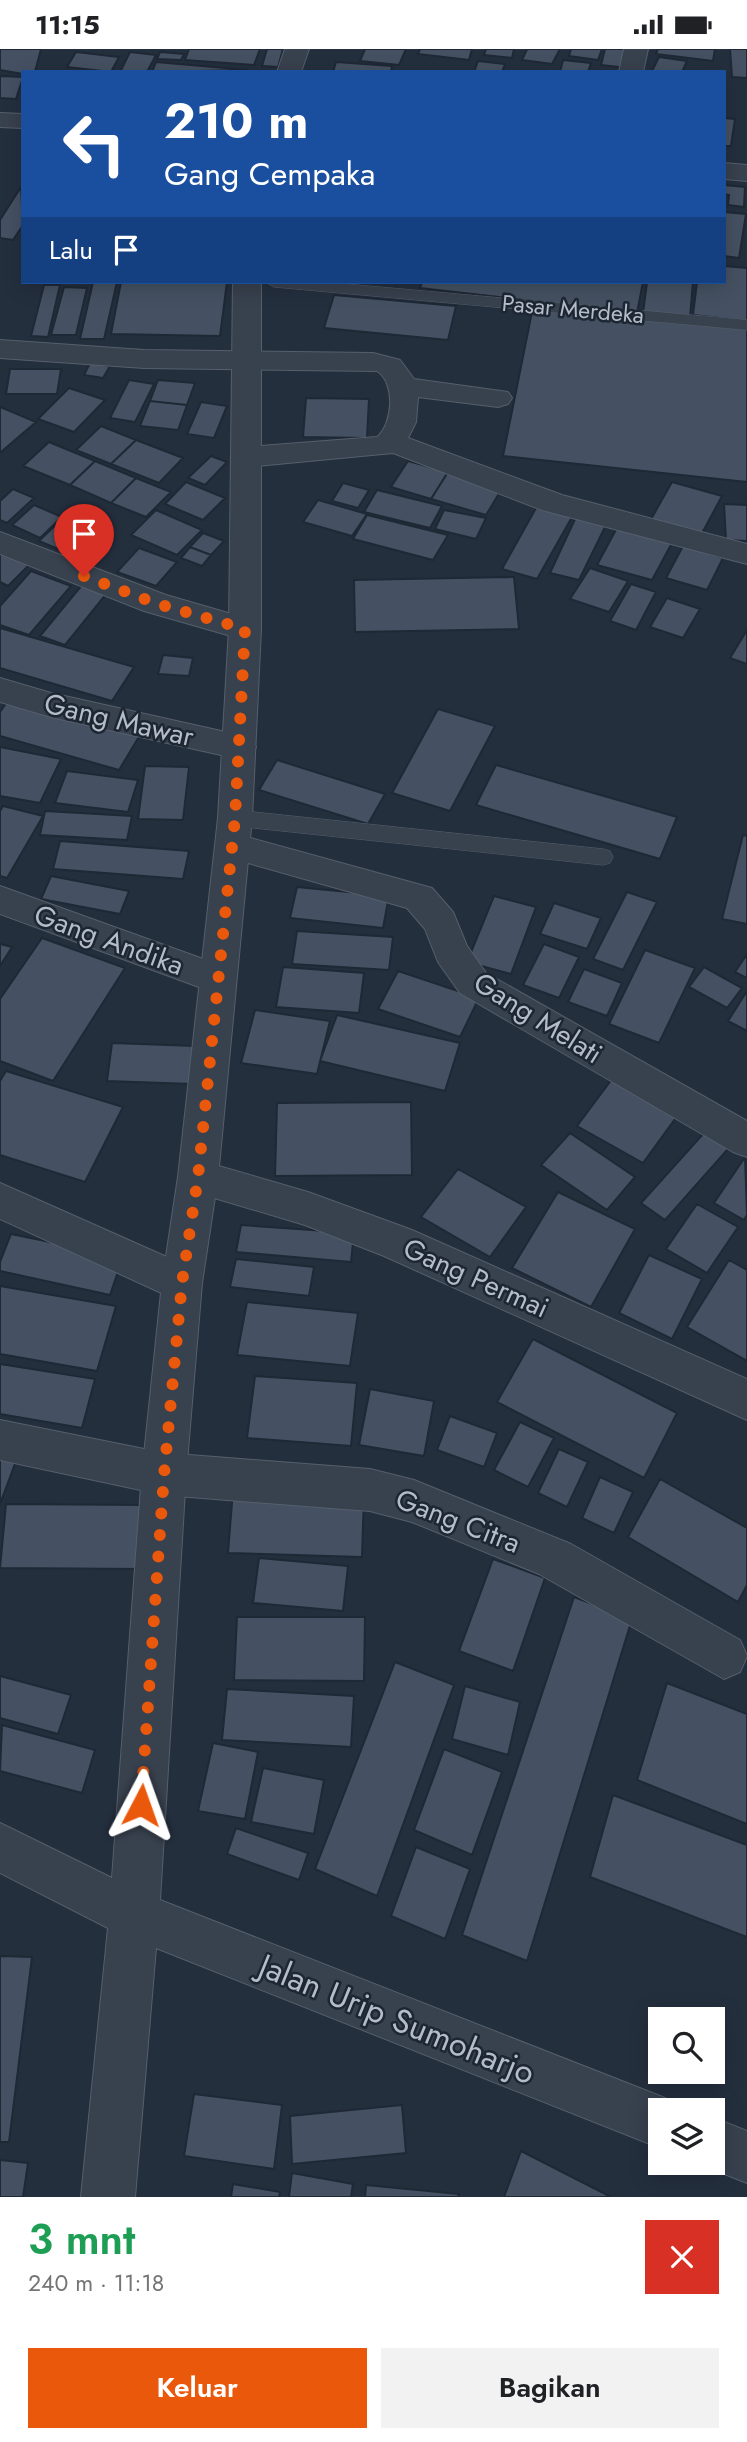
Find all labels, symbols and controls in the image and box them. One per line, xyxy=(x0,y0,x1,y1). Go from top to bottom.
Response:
text: 11:15 xyxy=(35,6,100,44)
text: 210 m xyxy=(164,86,308,156)
icon: left xyxy=(49,98,140,189)
text: Gang Cempaka xyxy=(164,151,375,197)
text: Lalu xyxy=(49,231,93,269)
icon: arrive xyxy=(107,231,145,269)
street label: Pasar Merdeka xyxy=(500,286,646,332)
pin xyxy=(54,504,114,576)
icon: arrive xyxy=(65,515,103,553)
street label: Gang Mawar xyxy=(40,683,198,757)
street label: Gang Andika xyxy=(28,894,190,986)
street label: Gang Melati xyxy=(466,962,610,1074)
street label: Gang Permai xyxy=(397,1228,555,1328)
street label: Gang Citra xyxy=(390,1478,526,1564)
position arrow xyxy=(104,1768,178,1842)
street label: Jalan Urip Sumoharjo xyxy=(248,1941,542,2096)
map controls xyxy=(648,2007,725,2175)
button: search xyxy=(648,2007,725,2084)
button: layers xyxy=(648,2098,725,2175)
text: 3 mnt xyxy=(28,2209,135,2270)
button: close xyxy=(645,2220,719,2294)
text: 240 m · 11:18 xyxy=(28,2266,164,2300)
button: Keluar xyxy=(28,2348,367,2428)
button: Bagikan xyxy=(381,2348,719,2428)

